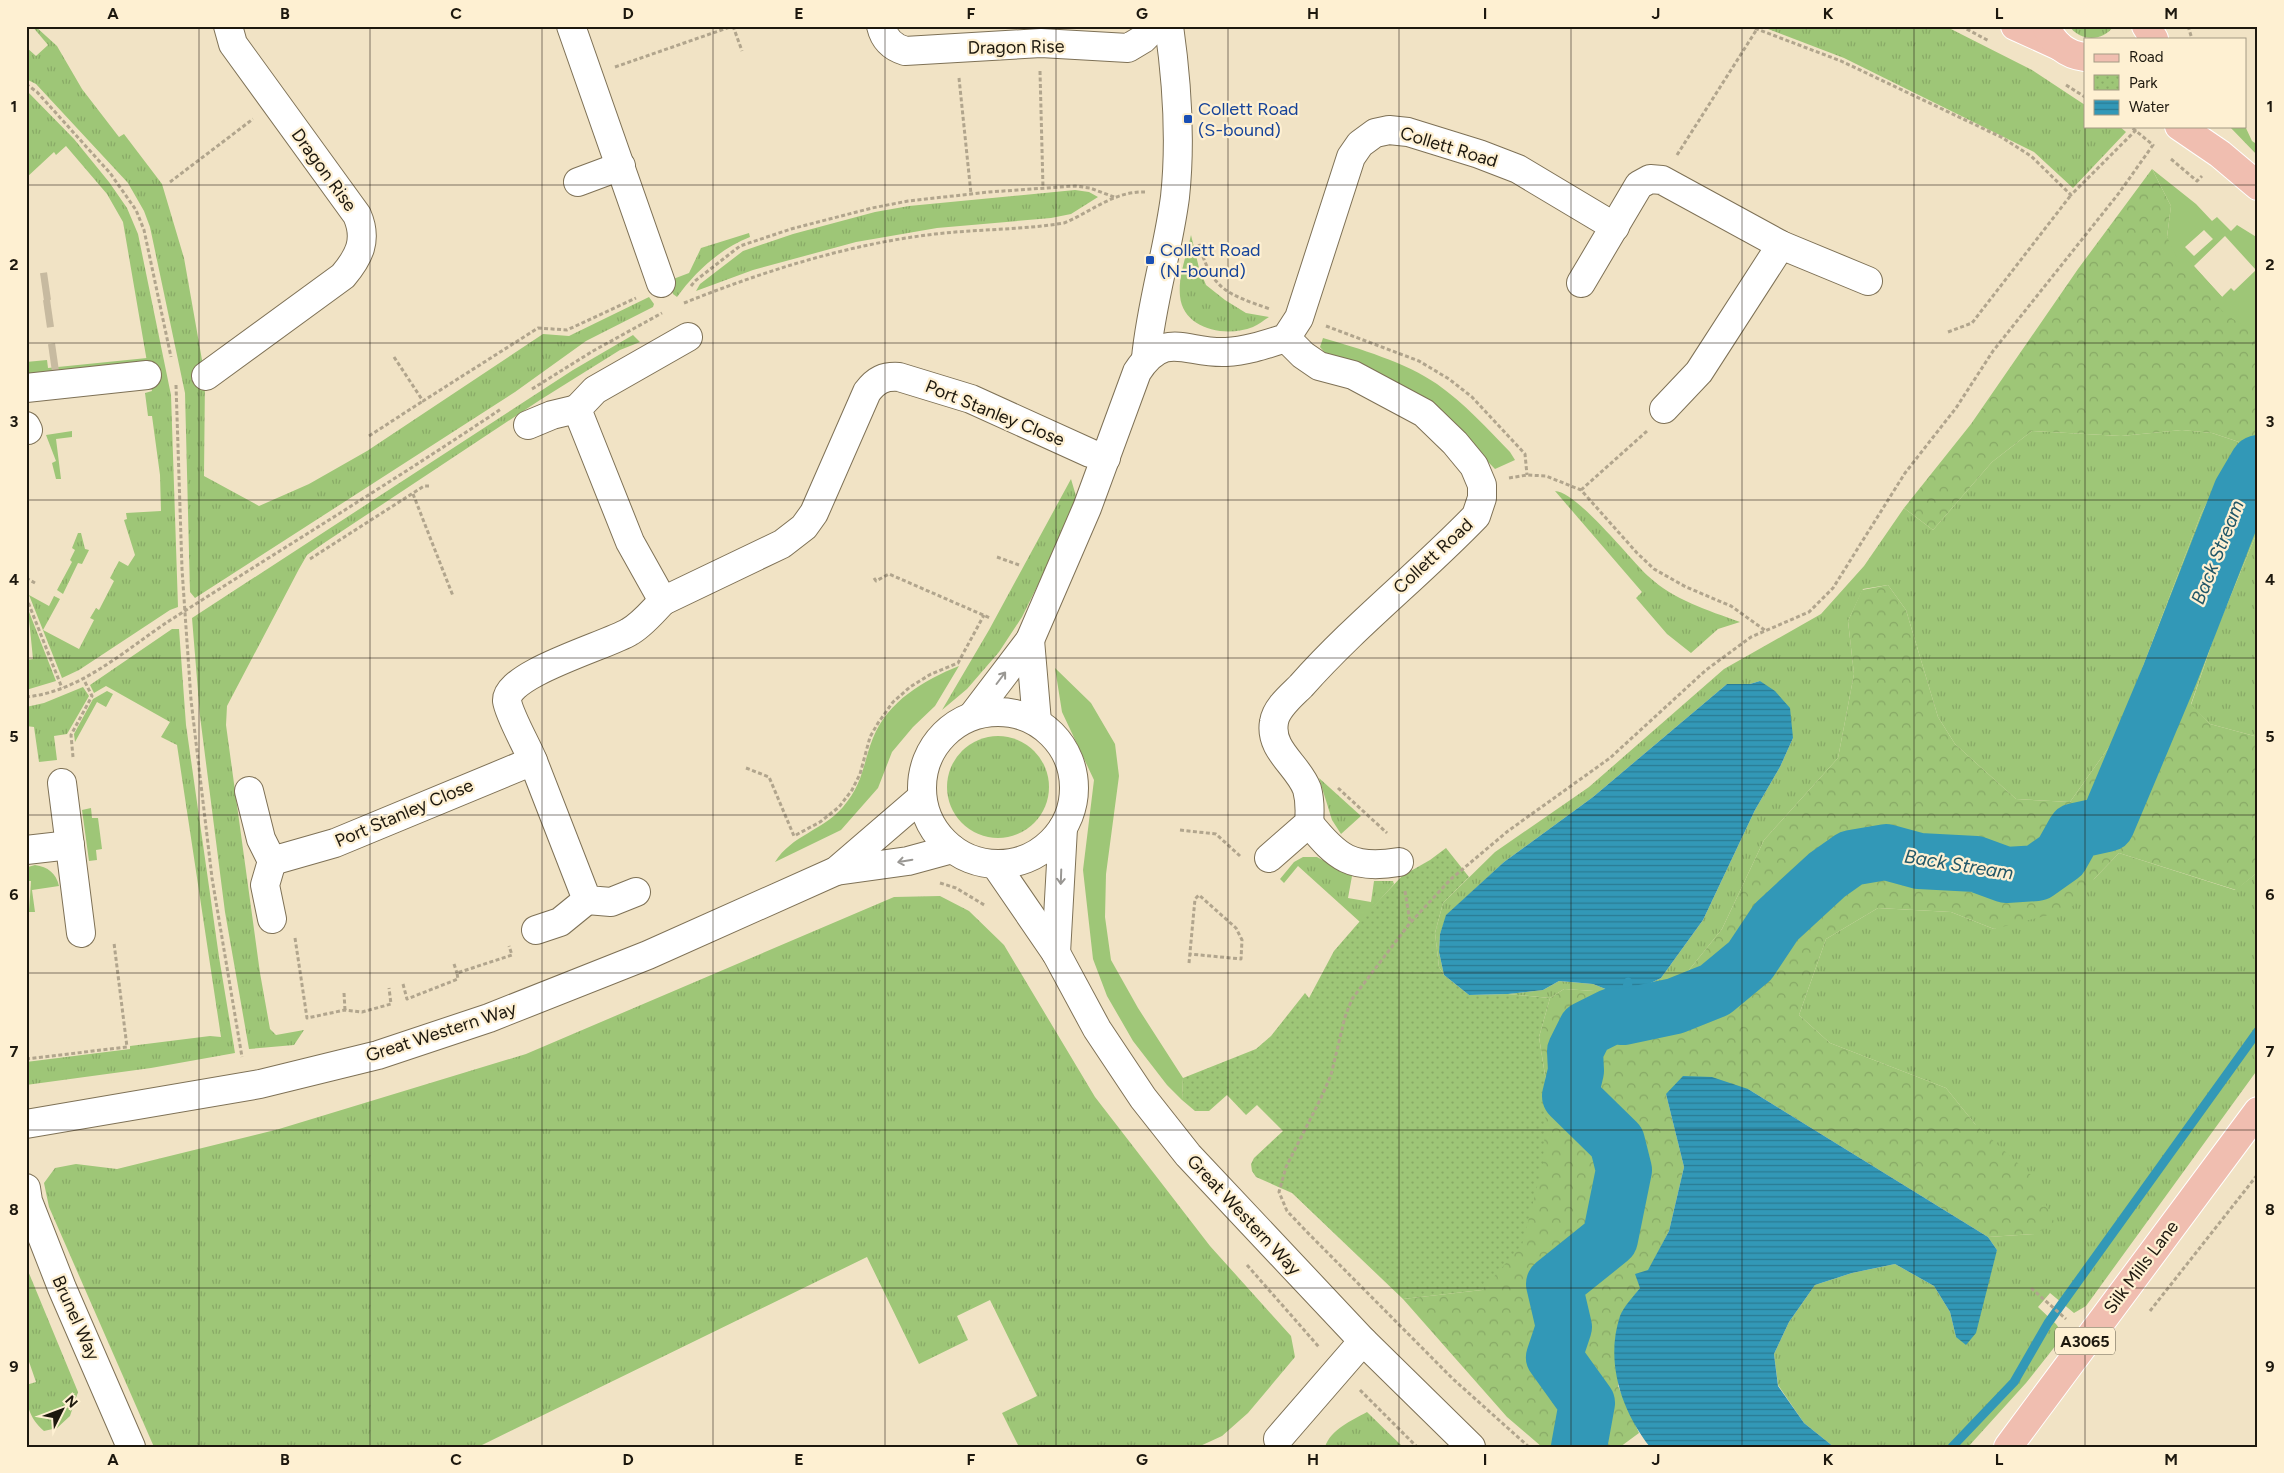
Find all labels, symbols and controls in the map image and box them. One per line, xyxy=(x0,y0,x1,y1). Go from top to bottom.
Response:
text: A xyxy=(107,4,119,23)
text: B xyxy=(280,4,290,23)
text: C xyxy=(450,4,462,23)
text: D xyxy=(622,4,634,23)
text: E xyxy=(794,4,804,23)
text: F xyxy=(967,4,976,23)
text: G xyxy=(1136,4,1148,23)
text: H xyxy=(1307,4,1319,23)
text: I xyxy=(1483,4,1487,23)
text: J xyxy=(1652,4,1660,23)
text: K xyxy=(1823,4,1834,23)
text: L xyxy=(1995,4,2004,23)
text: M xyxy=(2164,4,2178,23)
street label: Dragon Rise xyxy=(967,35,1065,59)
legend xyxy=(2084,38,2246,128)
text: Road xyxy=(2129,48,2164,66)
text: Park xyxy=(2129,74,2158,92)
text: 1 xyxy=(11,97,17,116)
text: 1 xyxy=(2267,97,2273,116)
place label: Collett Road (S-bound) xyxy=(1198,98,1299,141)
text: Water xyxy=(2129,98,2169,116)
marker: Collett Road (S-bound) xyxy=(1182,113,1194,125)
street label: Collett Road xyxy=(1398,122,1500,172)
street label: Dragon Rise xyxy=(287,124,361,216)
place label: Collett Road (N-bound) xyxy=(1160,239,1261,282)
marker: Collett Road (N-bound) xyxy=(1144,254,1156,266)
text: 2 xyxy=(9,255,19,274)
text: 2 xyxy=(2265,255,2275,274)
street label: Port Stanley Close xyxy=(922,375,1068,451)
text: 3 xyxy=(10,412,19,431)
text: 3 xyxy=(2266,412,2275,431)
water label: Back Stream xyxy=(2186,497,2249,608)
street label: Collett Road xyxy=(1389,514,1477,598)
text: 4 xyxy=(9,570,19,589)
text: 4 xyxy=(2265,570,2275,589)
one-way arrow xyxy=(996,672,1007,685)
text: 5 xyxy=(9,727,19,746)
text: 5 xyxy=(2265,727,2275,746)
street label: Port Stanley Close xyxy=(332,774,477,852)
water label: Back Stream xyxy=(1903,845,2015,884)
one-way arrow xyxy=(897,857,913,866)
one-way arrow xyxy=(1056,869,1065,885)
text: 6 xyxy=(9,885,19,904)
text: 6 xyxy=(2265,885,2275,904)
street label: Great Western Way xyxy=(363,997,520,1067)
text: 7 xyxy=(10,1042,19,1061)
text: 7 xyxy=(2266,1042,2275,1061)
street label: Great Western Way xyxy=(1182,1150,1306,1280)
text: 8 xyxy=(9,1200,19,1219)
text: 8 xyxy=(2265,1200,2275,1219)
street label: Silk Mills Lane xyxy=(2099,1216,2183,1318)
street label: Brunel Way xyxy=(48,1272,105,1364)
road number: A3065 xyxy=(2055,1328,2115,1354)
text: 9 xyxy=(9,1357,19,1376)
text: 9 xyxy=(2265,1357,2275,1376)
north arrow xyxy=(38,1386,88,1436)
text: N xyxy=(61,1392,81,1411)
text: A xyxy=(107,1450,119,1469)
text: B xyxy=(280,1450,290,1469)
text: C xyxy=(450,1450,462,1469)
text: D xyxy=(622,1450,634,1469)
text: E xyxy=(794,1450,804,1469)
text: F xyxy=(967,1450,976,1469)
text: G xyxy=(1136,1450,1148,1469)
text: H xyxy=(1307,1450,1319,1469)
text: I xyxy=(1483,1450,1487,1469)
text: J xyxy=(1652,1450,1660,1469)
text: K xyxy=(1823,1450,1834,1469)
text: L xyxy=(1995,1450,2004,1469)
text: M xyxy=(2164,1450,2178,1469)

